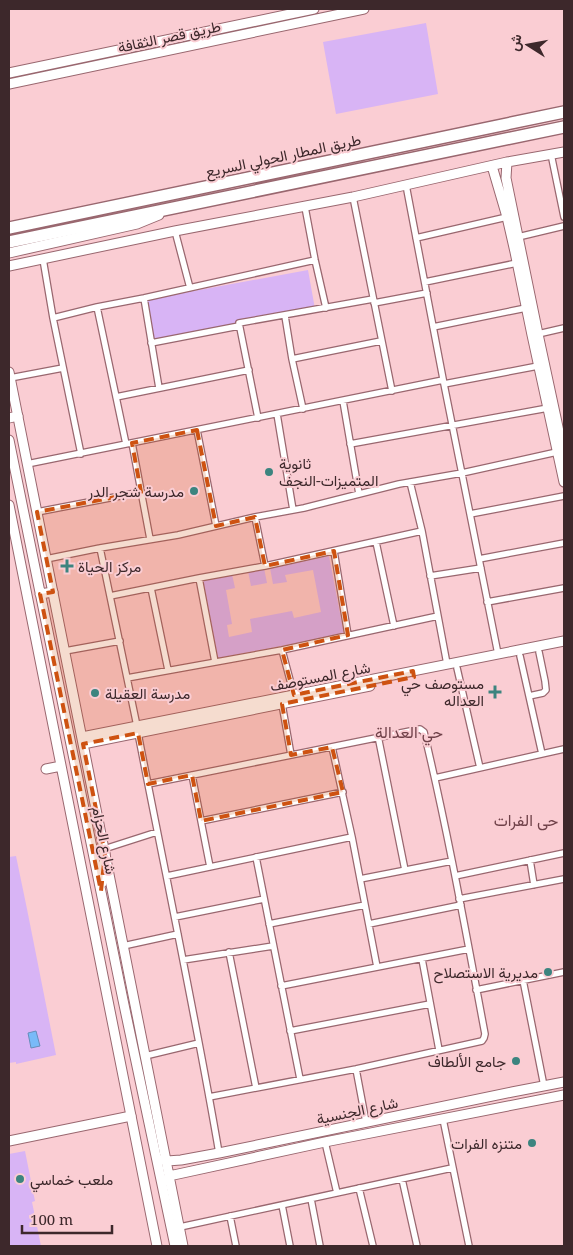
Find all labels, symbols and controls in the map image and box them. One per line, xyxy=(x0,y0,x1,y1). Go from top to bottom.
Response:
street label: طريق قصر الثقافة xyxy=(116,15,223,58)
north arrow xyxy=(503,20,553,70)
text: ش xyxy=(504,32,526,52)
street label: طريق المطار الحولي السريع xyxy=(203,129,364,185)
place label: ثانوية المتميزات-النجف xyxy=(279,453,378,490)
marker: ثانوية المتميزات-النجف xyxy=(263,466,275,478)
place label: مدرسة شجر الدر xyxy=(87,481,184,501)
marker: مدرسة شجر الدر xyxy=(188,485,200,497)
place label: مركز الحياة xyxy=(78,556,141,576)
marker: مركز الحياة xyxy=(60,559,74,573)
street label: شارع المستوصف xyxy=(268,656,372,697)
place label: مستوصف حي العداله xyxy=(401,673,484,710)
place label: مدرسة العقيلة xyxy=(105,683,190,703)
marker: مستوصف حي العداله xyxy=(488,685,502,699)
marker: مدرسة العقيلة xyxy=(89,687,101,699)
district label: حي العدالة xyxy=(375,721,443,746)
street label: شارع الحزام xyxy=(86,804,122,877)
district label: حی الفرات xyxy=(494,809,558,831)
place label: مديرية الاستصلاح xyxy=(434,962,538,984)
marker: مديرية الاستصلاح xyxy=(542,966,554,978)
place label: جامع الألطاف xyxy=(428,1051,506,1073)
marker: جامع الألطاف xyxy=(510,1055,522,1067)
street label: شارع الجنسية xyxy=(314,1092,400,1130)
place label: متنزه الفرات xyxy=(451,1133,522,1153)
marker: متنزه الفرات xyxy=(526,1137,538,1149)
place label: ملعب خماسي xyxy=(30,1169,113,1193)
marker: ملعب خماسي xyxy=(14,1173,26,1185)
scale bar xyxy=(22,1202,112,1234)
text: 100 m xyxy=(30,1209,73,1229)

